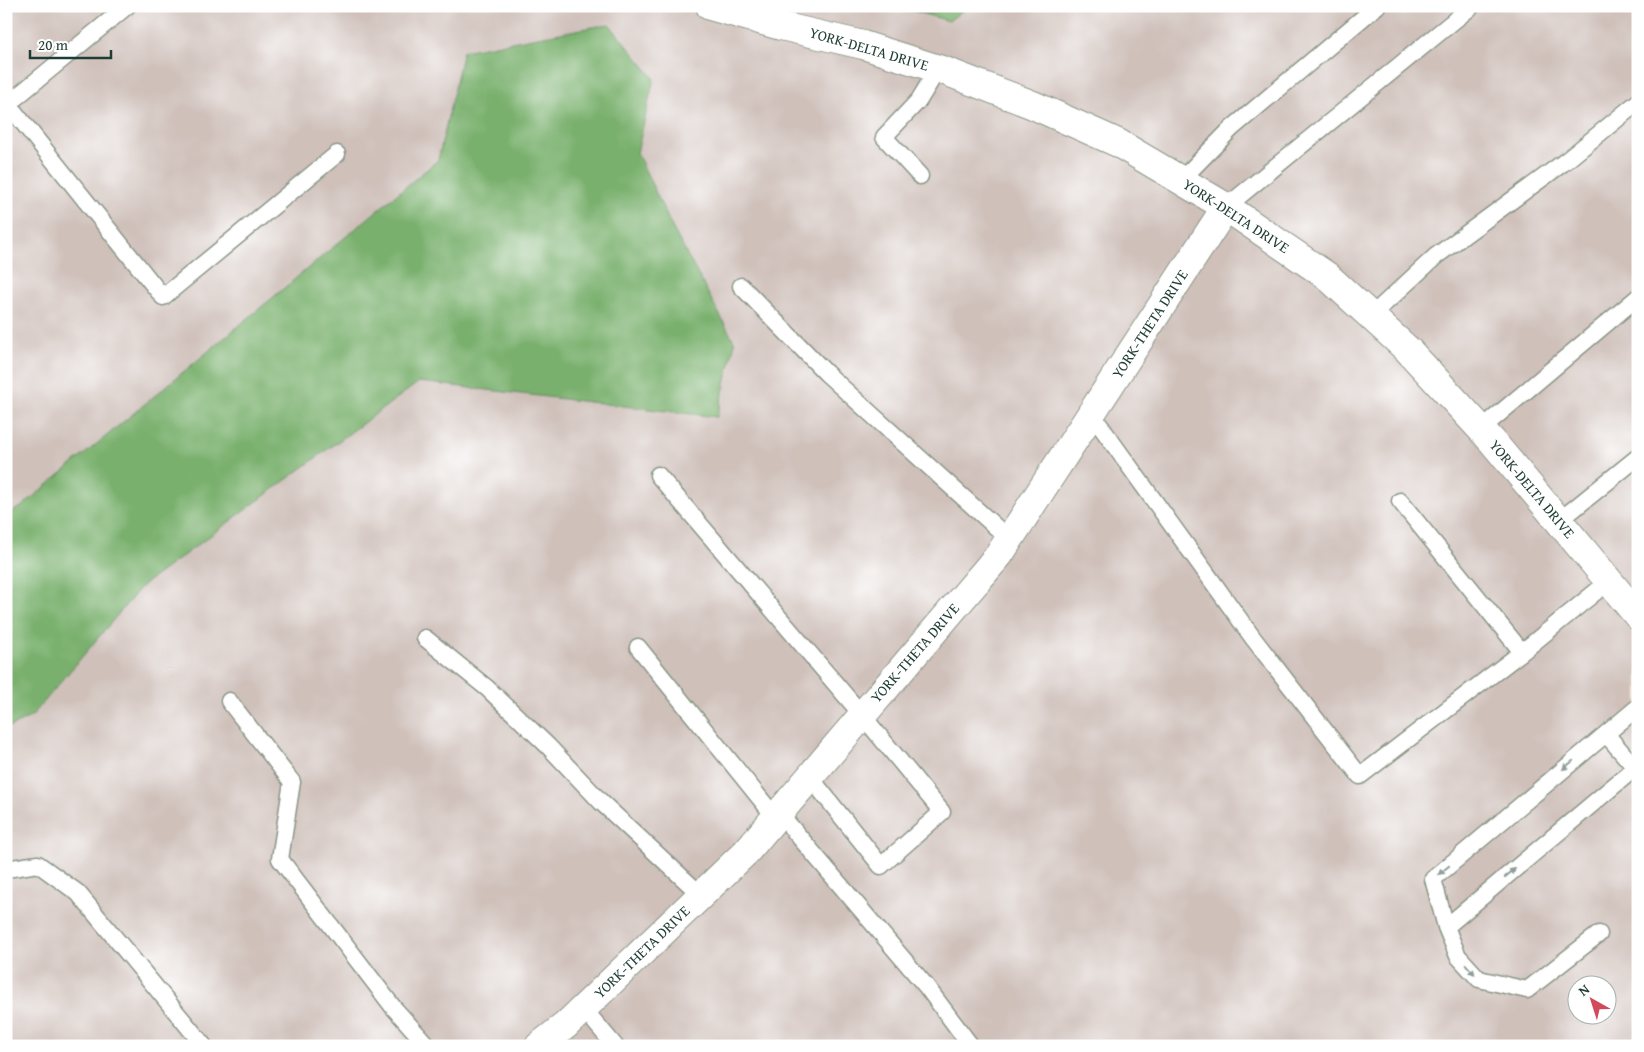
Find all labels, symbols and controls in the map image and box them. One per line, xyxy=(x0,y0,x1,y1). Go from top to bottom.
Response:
street label: YORK-DELTA DRIVE xyxy=(807,21,932,76)
scale bar xyxy=(30,28,111,60)
text: 20 m xyxy=(38,34,69,55)
street label: YORK-DELTA DRIVE xyxy=(1179,173,1294,258)
street label: YORK-THETA DRIVE xyxy=(1107,265,1193,382)
street label: YORK-DELTA DRIVE xyxy=(1485,435,1580,543)
street label: YORK-THETA DRIVE xyxy=(865,598,964,707)
one-way arrow xyxy=(1563,759,1575,771)
one-way arrow xyxy=(1438,864,1451,875)
one-way arrow xyxy=(1504,868,1517,879)
street label: YORK-THETA DRIVE xyxy=(589,900,695,1003)
one-way arrow xyxy=(1464,962,1476,974)
north arrow xyxy=(1566,974,1616,1024)
text: N xyxy=(1574,979,1594,1001)

